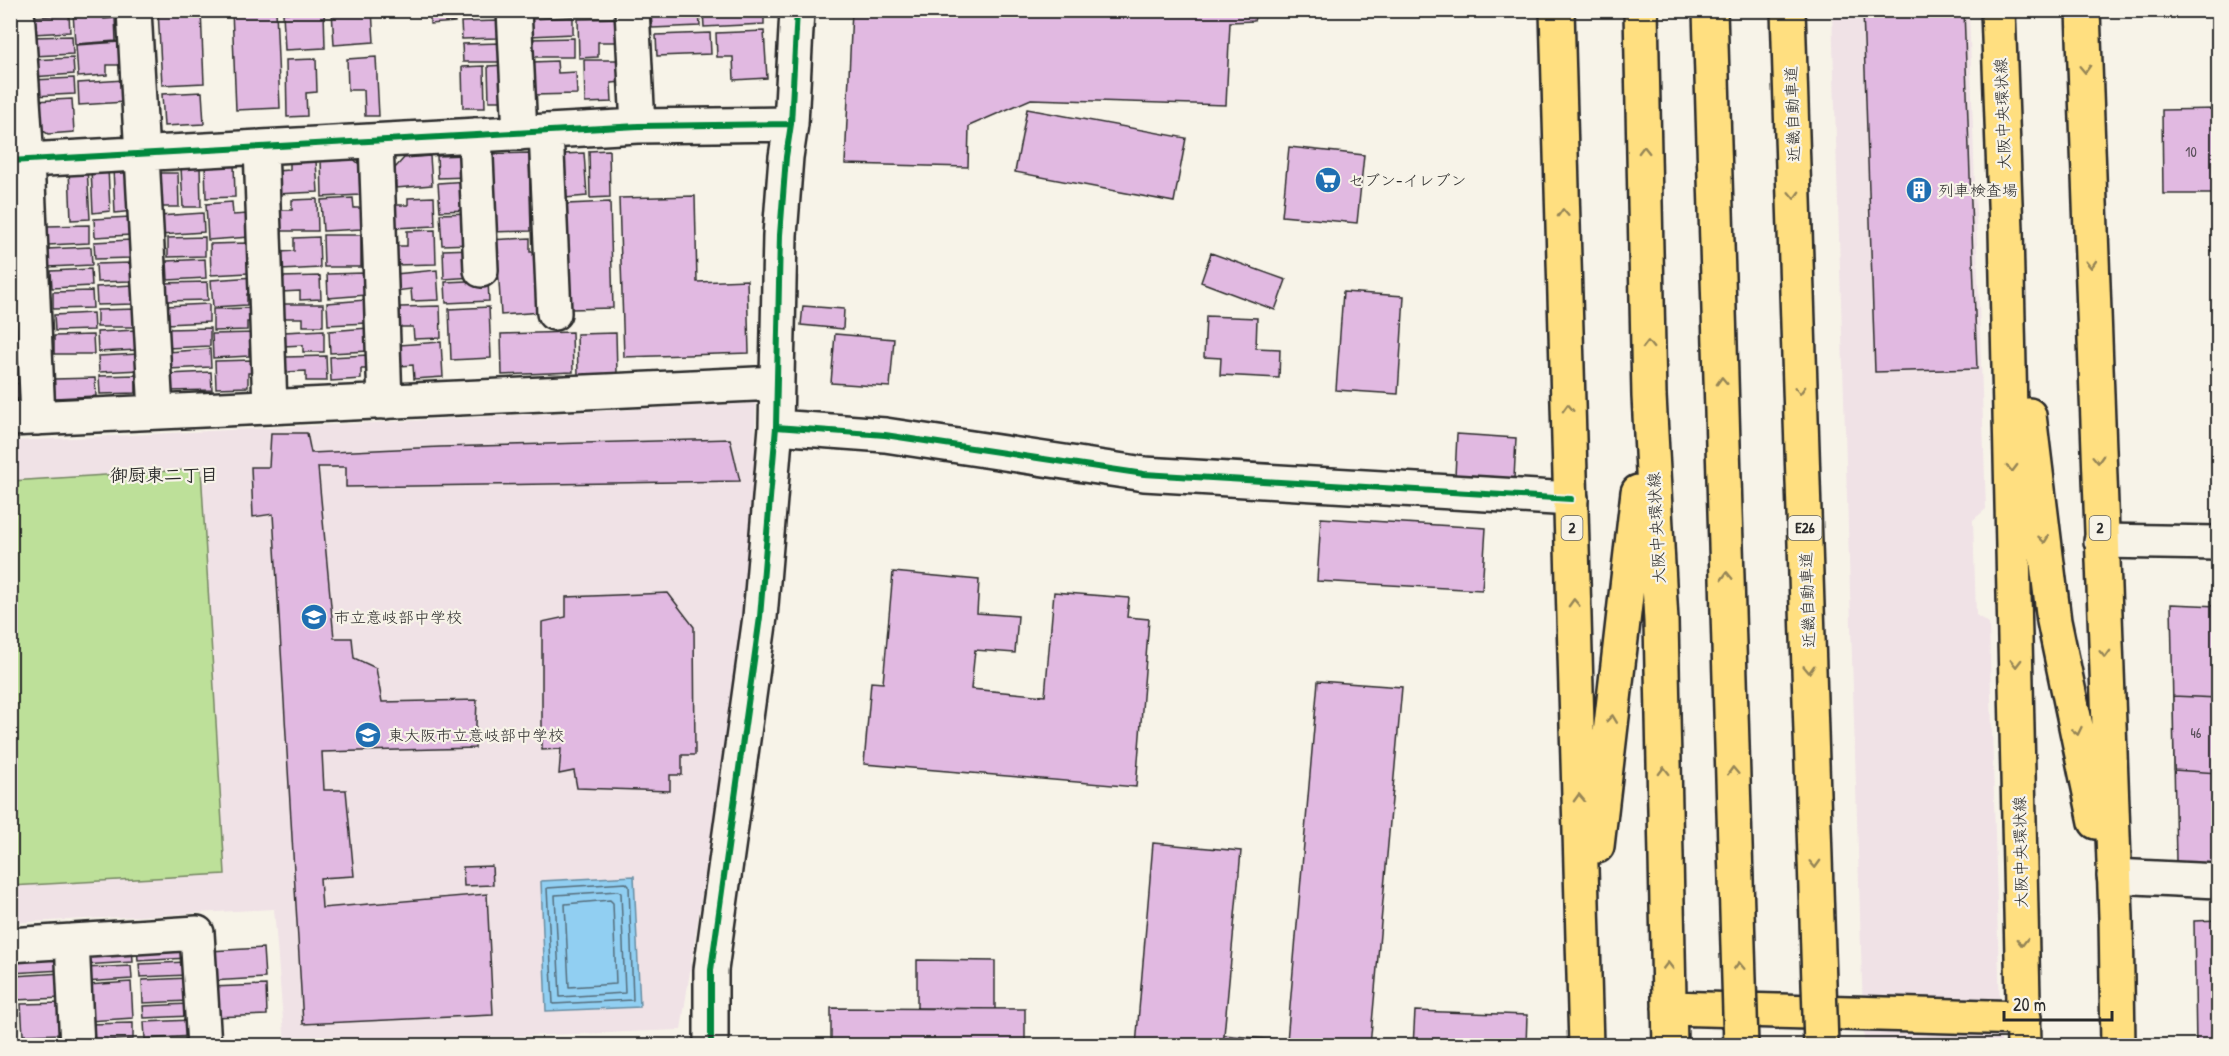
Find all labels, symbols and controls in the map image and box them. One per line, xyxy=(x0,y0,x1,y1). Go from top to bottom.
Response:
street label: 大阪中央環状線 xyxy=(1989,58,2015,170)
one-way arrow xyxy=(2078,64,2091,73)
street label: 近畿自動車道 xyxy=(1779,66,1805,162)
house number: 10 xyxy=(2185,142,2197,161)
one-way arrow xyxy=(1638,146,1650,155)
supermarket icon: セブン-イレブン xyxy=(1313,165,1343,195)
place label: セブン-イレブン xyxy=(1348,169,1466,191)
building icon: 列車検査場 xyxy=(1904,175,1934,205)
place label: 列車検査場 xyxy=(1938,179,2018,201)
one-way arrow xyxy=(1788,190,1801,199)
one-way arrow xyxy=(1557,209,1569,218)
one-way arrow xyxy=(2085,259,2098,268)
one-way arrow xyxy=(1642,341,1654,350)
one-way arrow xyxy=(1715,377,1728,386)
one-way arrow xyxy=(1794,385,1807,394)
one-way arrow xyxy=(1562,404,1575,413)
one-way arrow xyxy=(2092,454,2104,463)
district label: 御厨東二丁目 xyxy=(110,462,218,487)
one-way arrow xyxy=(2005,463,2018,472)
street label: 大阪中央環状線 xyxy=(1642,471,1670,585)
road number: 2 xyxy=(1562,516,1582,540)
road number: E26 xyxy=(1788,516,1822,540)
road number: 2 xyxy=(2090,516,2110,540)
one-way arrow xyxy=(2038,535,2050,544)
street label: 近畿自動車道 xyxy=(1794,552,1820,648)
one-way arrow xyxy=(1721,572,1734,581)
one-way arrow xyxy=(1568,599,1580,608)
school or university icon: 市立意岐部中学校 xyxy=(299,602,329,632)
place label: 市立意岐部中学校 xyxy=(334,606,462,628)
one-way arrow xyxy=(2099,649,2112,658)
one-way arrow xyxy=(2010,658,2022,667)
one-way arrow xyxy=(1803,664,1816,673)
one-way arrow xyxy=(1605,714,1618,723)
school or university icon: 東大阪市立意岐部中学校 xyxy=(353,720,383,750)
house number: 46 xyxy=(2191,723,2202,742)
place label: 東大阪市立意岐部中学校 xyxy=(388,724,564,746)
one-way arrow xyxy=(2070,726,2083,736)
one-way arrow xyxy=(1658,767,1670,776)
one-way arrow xyxy=(1727,767,1740,776)
one-way arrow xyxy=(1573,794,1585,803)
street label: 大阪中央環状線 xyxy=(2008,796,2032,908)
one-way arrow xyxy=(1809,859,1822,868)
one-way arrow xyxy=(2016,937,2028,946)
one-way arrow xyxy=(1662,962,1674,971)
one-way arrow xyxy=(1733,962,1745,971)
scale bar xyxy=(2004,984,2112,1022)
text: 20 m xyxy=(2013,992,2046,1017)

